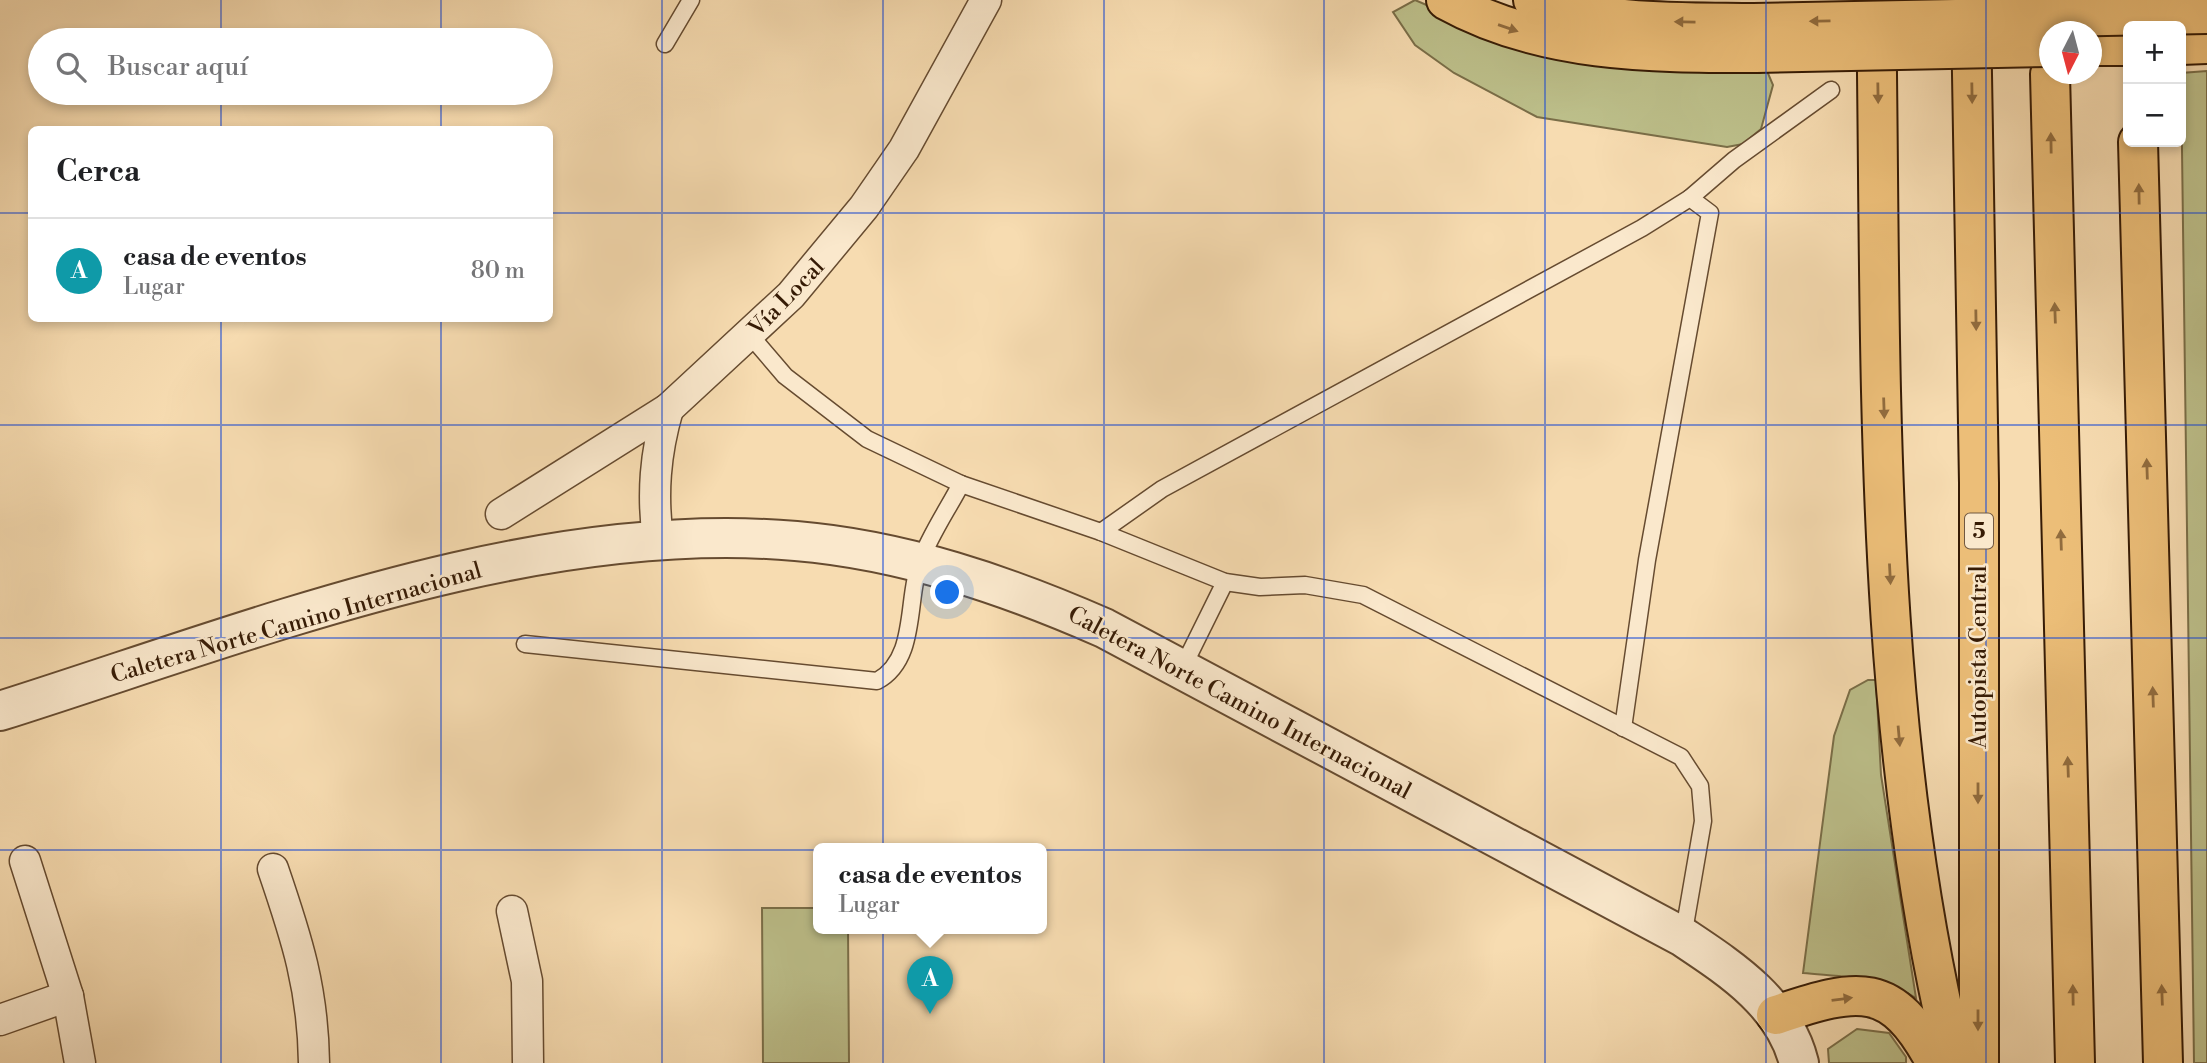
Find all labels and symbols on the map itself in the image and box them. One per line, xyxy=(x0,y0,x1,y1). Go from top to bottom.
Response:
one-way arrow xyxy=(1674,16,1696,27)
one-way arrow xyxy=(1809,16,1831,27)
north arrow xyxy=(2039,21,2102,84)
one-way arrow xyxy=(1497,23,1518,34)
one-way arrow xyxy=(1872,82,1883,104)
one-way arrow xyxy=(1967,82,1978,104)
one-way arrow xyxy=(2045,131,2057,153)
one-way arrow xyxy=(2133,183,2145,205)
street label: Vía Local xyxy=(742,253,831,343)
one-way arrow xyxy=(2049,301,2061,323)
one-way arrow xyxy=(1970,309,1982,331)
one-way arrow xyxy=(1878,397,1890,419)
one-way arrow xyxy=(2141,458,2152,480)
road number: 5 xyxy=(1965,514,1993,548)
one-way arrow xyxy=(2056,529,2067,551)
street label: Caletera Norte Camino Internacional xyxy=(107,556,485,689)
one-way arrow xyxy=(1885,563,1896,585)
street label: Autopista Central xyxy=(1965,565,1993,750)
your location xyxy=(930,575,964,609)
street label: Caletera Norte Camino Internacional xyxy=(1063,600,1416,806)
one-way arrow xyxy=(2148,685,2159,707)
one-way arrow xyxy=(1894,725,1905,747)
one-way arrow xyxy=(2062,756,2073,778)
one-way arrow xyxy=(1972,782,1984,804)
pin: A xyxy=(907,956,953,1014)
one-way arrow xyxy=(2068,984,2079,1006)
one-way arrow xyxy=(2156,984,2167,1006)
one-way arrow xyxy=(1832,993,1854,1004)
one-way arrow xyxy=(1973,1009,1984,1031)

